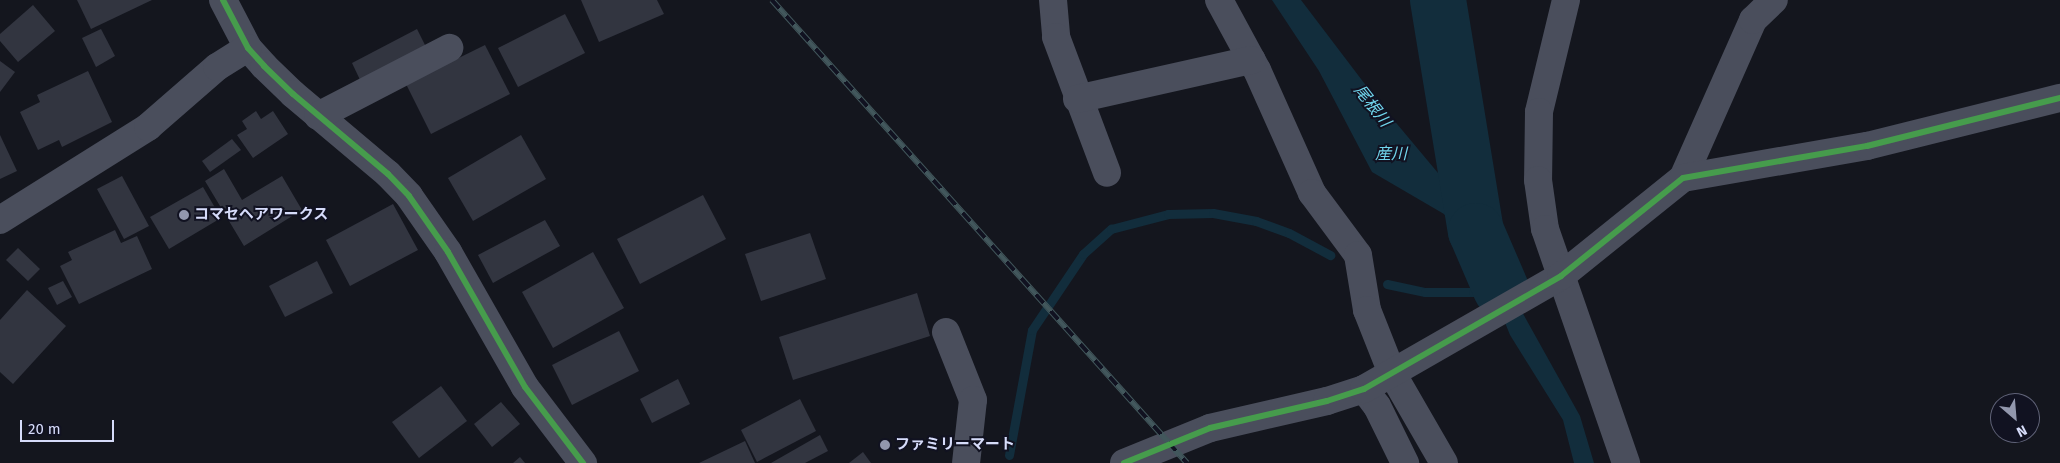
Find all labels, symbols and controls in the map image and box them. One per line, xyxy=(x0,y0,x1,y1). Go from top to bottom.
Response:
water label: 尾根川 xyxy=(1350,81,1394,131)
water label: 産川 xyxy=(1375,144,1407,164)
place label: コマセヘアワークス xyxy=(194,206,329,224)
marker: コマセヘアワークス xyxy=(178,209,190,221)
north arrow xyxy=(1990,393,2040,443)
scale bar xyxy=(22,410,116,442)
text: 20 m xyxy=(28,420,61,438)
text: N xyxy=(2014,421,2030,441)
place label: ファミリーマート xyxy=(895,436,1015,454)
marker: ファミリーマート xyxy=(879,439,891,451)

